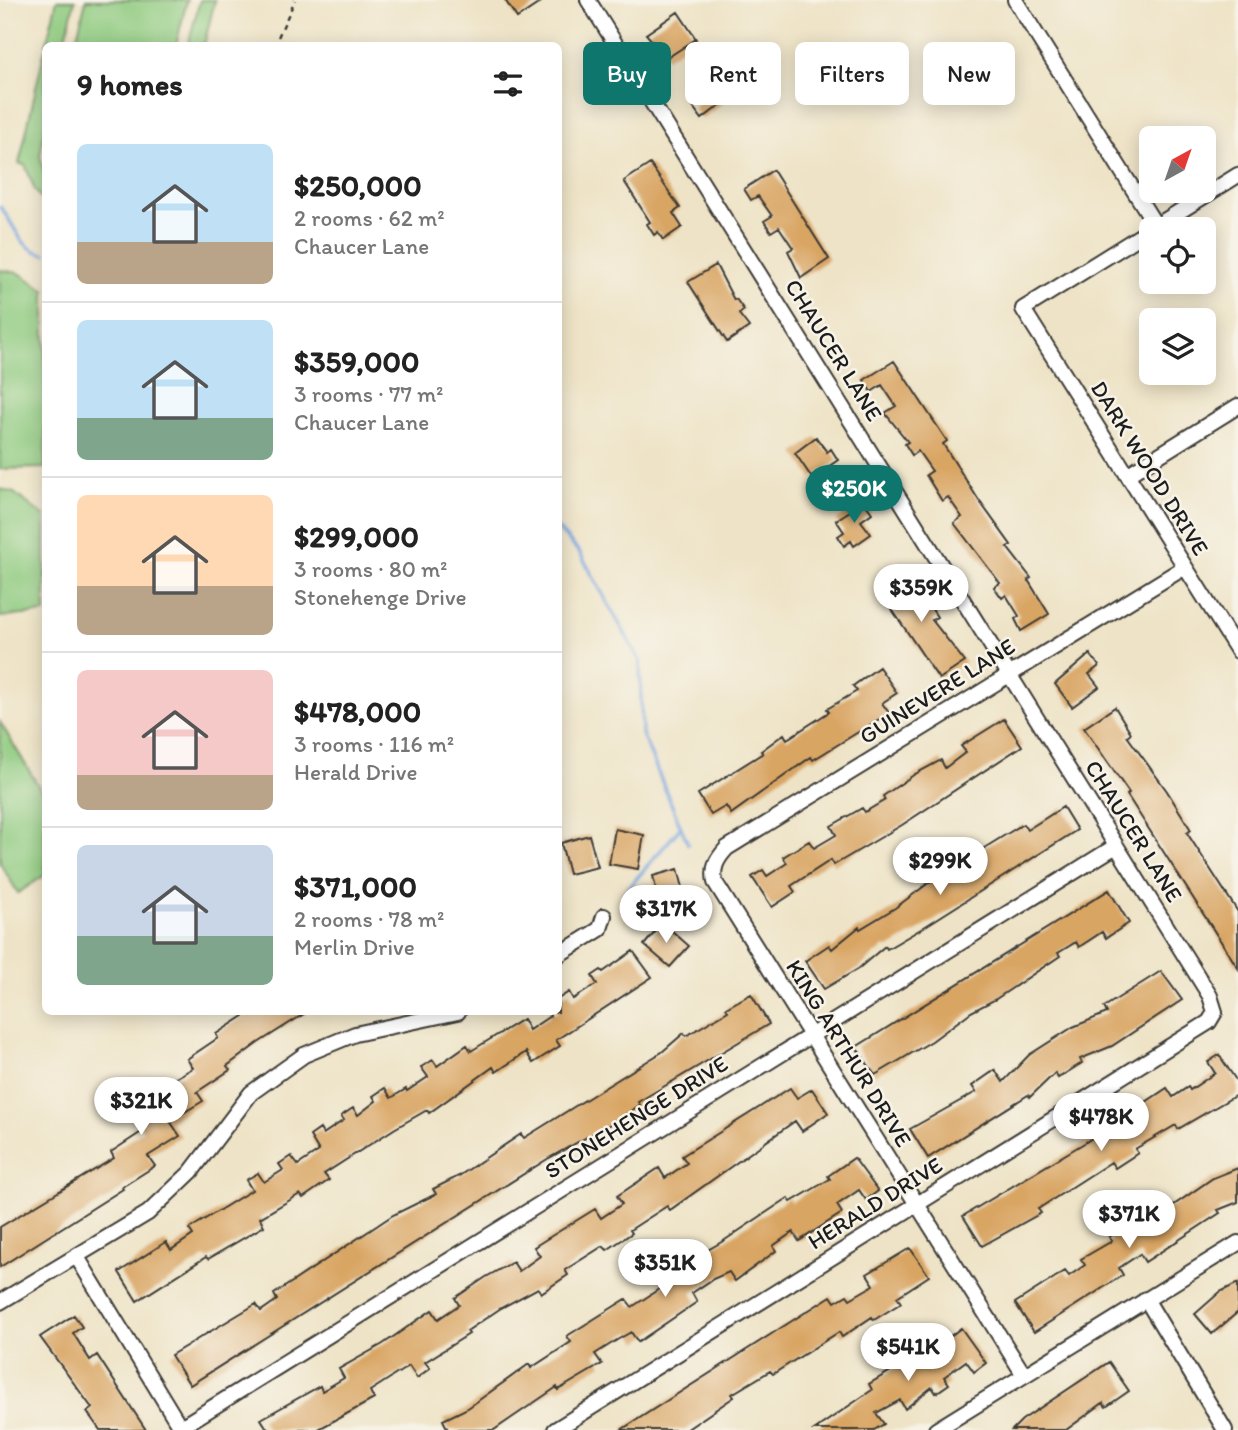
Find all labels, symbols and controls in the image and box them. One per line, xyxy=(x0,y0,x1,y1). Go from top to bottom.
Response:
chip: Buy xyxy=(583,42,671,105)
chip: Rent xyxy=(685,42,781,105)
chip: Filters xyxy=(795,42,909,105)
chip: New xyxy=(923,42,1015,105)
icon: filters xyxy=(489,65,527,103)
text: 9 homes xyxy=(77,66,183,103)
north arrow xyxy=(1139,126,1216,203)
map controls xyxy=(1139,126,1216,385)
text: $250,000 xyxy=(294,167,422,204)
icon: home xyxy=(133,172,217,256)
text: 2 rooms · 62 m² xyxy=(294,204,445,232)
button: locate xyxy=(1139,217,1216,294)
text: Chaucer Lane xyxy=(294,232,429,260)
street label: CHAUCER LANE xyxy=(779,274,889,426)
button: layers xyxy=(1139,308,1216,385)
text: $359,000 xyxy=(294,343,420,380)
icon: home xyxy=(133,348,217,432)
street label: DARK WOOD DRIVE xyxy=(1085,376,1215,561)
text: 3 rooms · 77 m² xyxy=(294,380,444,408)
text: Chaucer Lane xyxy=(294,408,429,436)
pin: $250K xyxy=(805,466,903,525)
text: $250K xyxy=(822,474,886,502)
text: $299,000 xyxy=(294,518,419,555)
icon: home xyxy=(133,523,217,607)
text: 3 rooms · 80 m² xyxy=(294,555,448,583)
pin: $359K xyxy=(872,564,970,624)
text: $359K xyxy=(890,573,953,601)
text: Stonehenge Drive xyxy=(294,583,467,611)
street label: GUINEVERE LANE xyxy=(854,632,1020,750)
text: $478,000 xyxy=(294,693,421,730)
icon: home xyxy=(133,698,217,782)
text: 3 rooms · 116 m² xyxy=(294,730,454,758)
street label: CHAUCER LANE xyxy=(1079,755,1189,907)
text: Herald Drive xyxy=(294,758,417,786)
pin: $299K xyxy=(891,838,989,897)
text: $299K xyxy=(909,846,971,874)
text: $371,000 xyxy=(294,868,417,905)
icon: home xyxy=(133,873,217,957)
pin: $317K xyxy=(617,886,715,945)
text: $317K xyxy=(636,894,696,922)
text: 2 rooms · 78 m² xyxy=(294,905,444,933)
text: Merlin Drive xyxy=(294,933,415,961)
street label: KING ARTHUR DRIVE xyxy=(780,954,918,1152)
street label: STONEHENGE DRIVE xyxy=(539,1049,733,1185)
pin: $321K xyxy=(92,1078,190,1137)
text: $321K xyxy=(110,1086,172,1114)
pin: $478K xyxy=(1052,1094,1150,1153)
text: $478K xyxy=(1069,1102,1133,1130)
street label: HERALD DRIVE xyxy=(803,1151,947,1255)
pin: $371K xyxy=(1080,1190,1178,1250)
text: $371K xyxy=(1099,1199,1159,1227)
pin: $351K xyxy=(616,1240,714,1299)
text: $351K xyxy=(634,1248,696,1276)
pin: $541K xyxy=(859,1324,957,1383)
text: $541K xyxy=(877,1332,939,1360)

